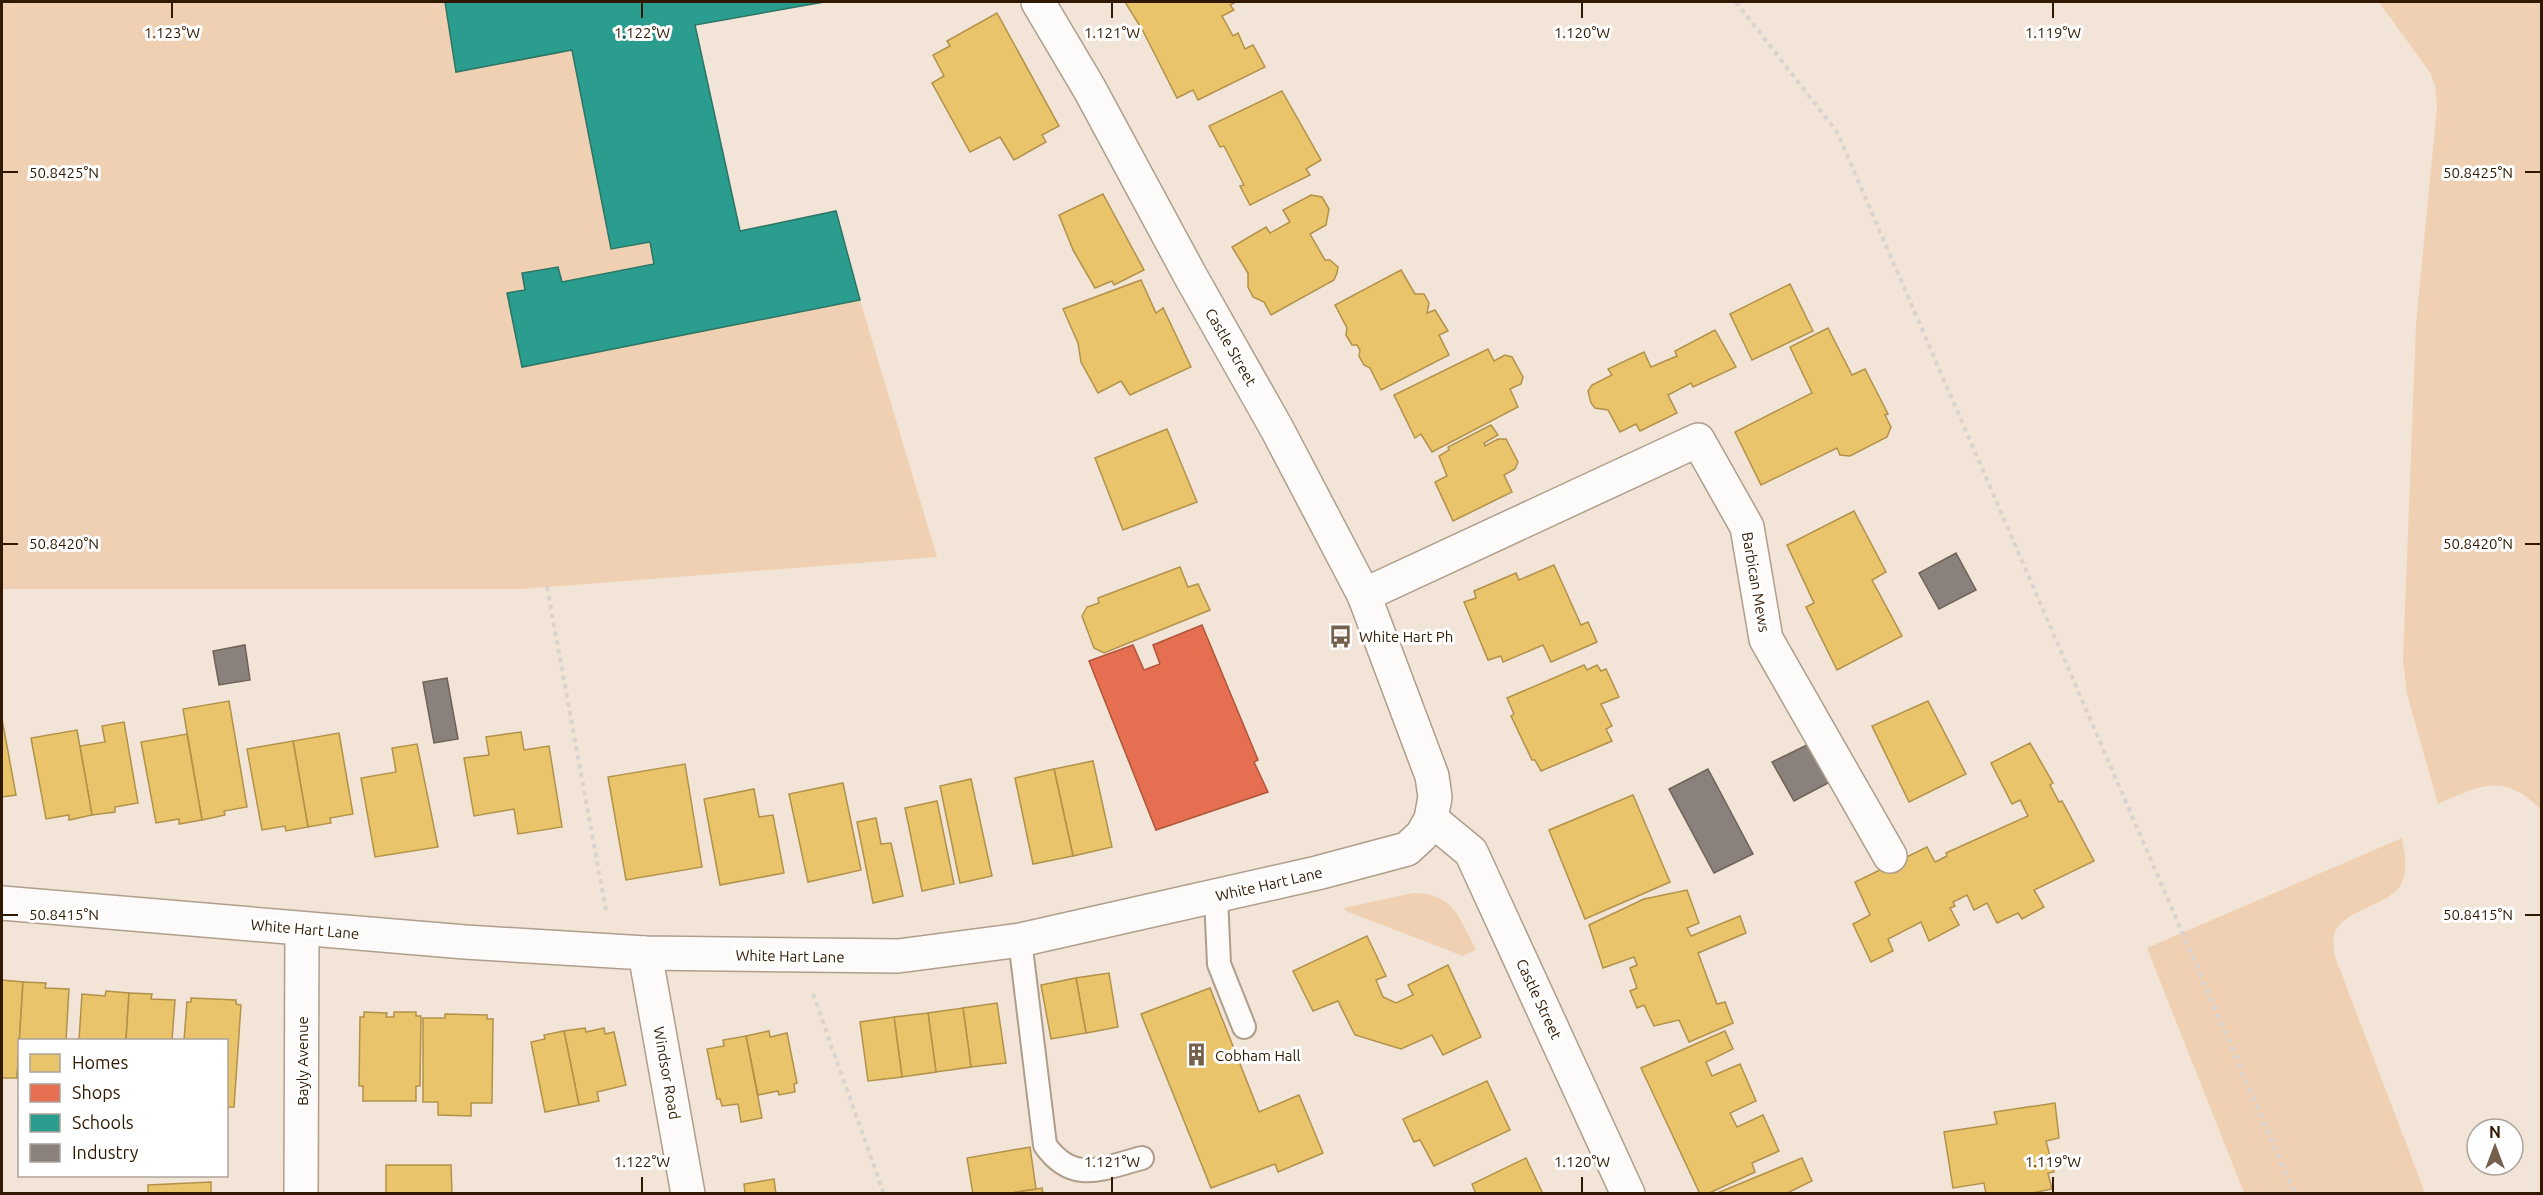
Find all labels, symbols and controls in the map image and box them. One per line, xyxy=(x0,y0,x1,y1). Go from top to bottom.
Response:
text: 1.123°W xyxy=(144,24,200,41)
text: 1.122°W xyxy=(614,24,670,41)
text: 1.121°W xyxy=(1084,24,1140,41)
text: 1.120°W xyxy=(1554,24,1610,41)
text: 1.119°W xyxy=(2025,24,2081,41)
text: 50.8425°N xyxy=(29,164,99,181)
text: 50.8425°N xyxy=(2443,164,2513,181)
street label: Castle Street xyxy=(1202,305,1260,389)
street label: Barbican Mews xyxy=(1739,531,1773,633)
text: 50.8420°N xyxy=(29,535,99,552)
text: 50.8420°N xyxy=(2443,535,2513,552)
bus stop icon: White Hart Ph xyxy=(1328,623,1354,649)
place label: White Hart Ph xyxy=(1359,628,1453,645)
street label: White Hart Lane xyxy=(1214,863,1324,905)
text: 50.8415°N xyxy=(29,906,99,923)
text: 50.8415°N xyxy=(2443,906,2513,923)
street label: White Hart Lane xyxy=(250,916,360,942)
street label: White Hart Lane xyxy=(735,947,845,965)
street label: Castle Street xyxy=(1513,956,1565,1042)
street label: Bayly Avenue xyxy=(294,1016,311,1106)
street label: Windsor Road xyxy=(650,1025,684,1121)
legend xyxy=(18,1039,228,1177)
building icon: Cobham Hall xyxy=(1184,1042,1210,1068)
place label: Cobham Hall xyxy=(1215,1047,1300,1064)
text: Homes xyxy=(72,1052,129,1072)
text: Shops xyxy=(72,1082,121,1102)
text: Schools xyxy=(72,1112,134,1132)
north arrow xyxy=(2465,1117,2525,1177)
text: N xyxy=(2489,1123,2501,1141)
text: Industry xyxy=(72,1142,139,1162)
text: 1.122°W xyxy=(614,1153,670,1170)
text: 1.121°W xyxy=(1084,1153,1140,1170)
text: 1.120°W xyxy=(1554,1153,1610,1170)
text: 1.119°W xyxy=(2025,1153,2081,1170)

